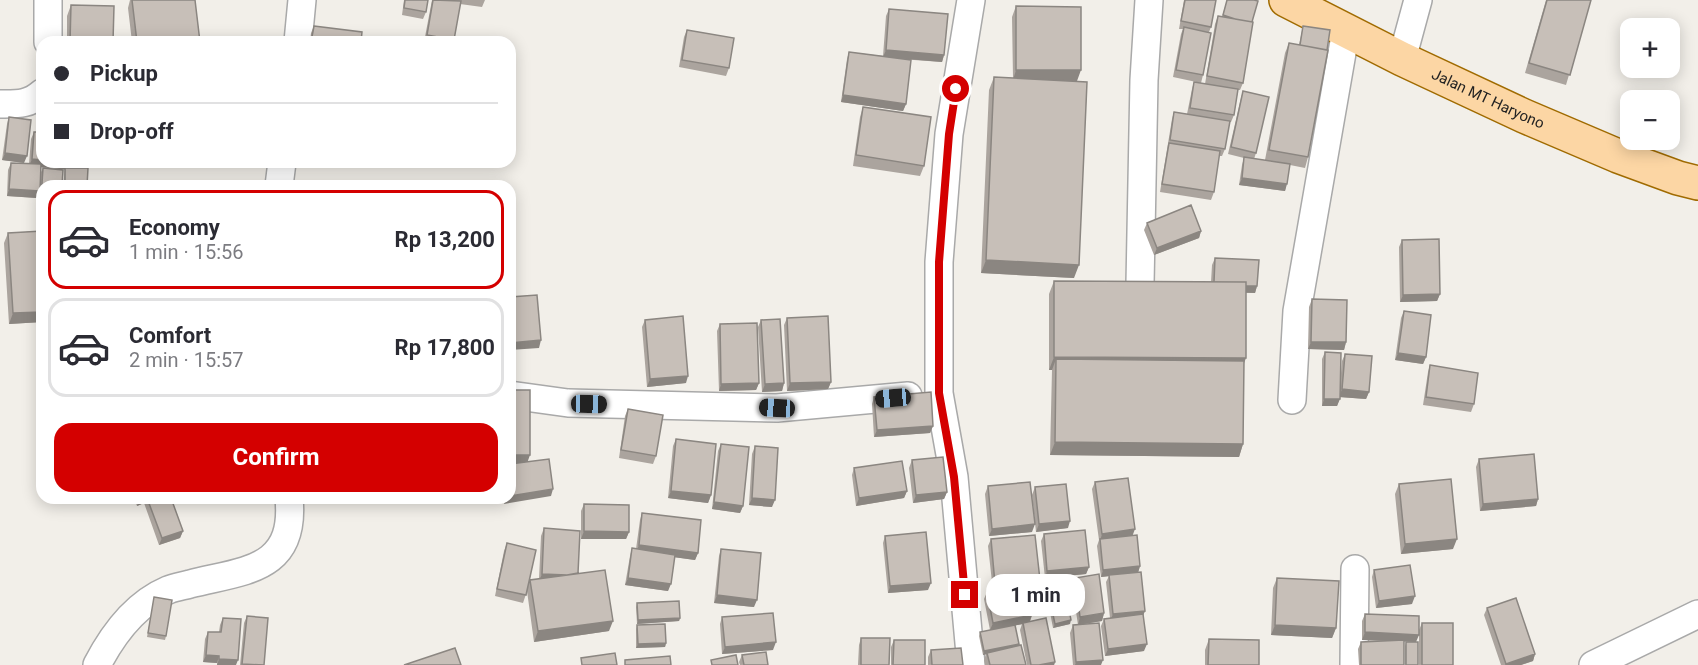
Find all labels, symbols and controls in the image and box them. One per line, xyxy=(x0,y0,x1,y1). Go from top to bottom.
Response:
map controls xyxy=(1620,18,1680,150)
button: + xyxy=(1620,18,1680,78)
text: Pickup xyxy=(90,61,158,86)
street label: Jalan MT Haryono xyxy=(1429,65,1547,133)
route start xyxy=(942,75,969,102)
button: − xyxy=(1620,90,1680,150)
text: Drop-off xyxy=(90,119,174,144)
icon: car xyxy=(57,213,111,267)
text: Economy xyxy=(129,215,220,240)
text: Rp 13,200 xyxy=(395,227,495,252)
text: 1 min · 15:56 xyxy=(129,240,244,264)
icon: car xyxy=(57,321,111,375)
text: Comfort xyxy=(129,323,211,348)
text: Rp 17,800 xyxy=(395,335,495,360)
text: 2 min · 15:57 xyxy=(129,348,244,372)
car xyxy=(874,387,912,409)
car xyxy=(571,395,607,413)
car xyxy=(759,398,795,418)
button: Confirm xyxy=(54,423,498,492)
callout: 1 min xyxy=(986,574,1085,616)
route end xyxy=(951,581,978,608)
text: 1 min xyxy=(1010,583,1061,607)

